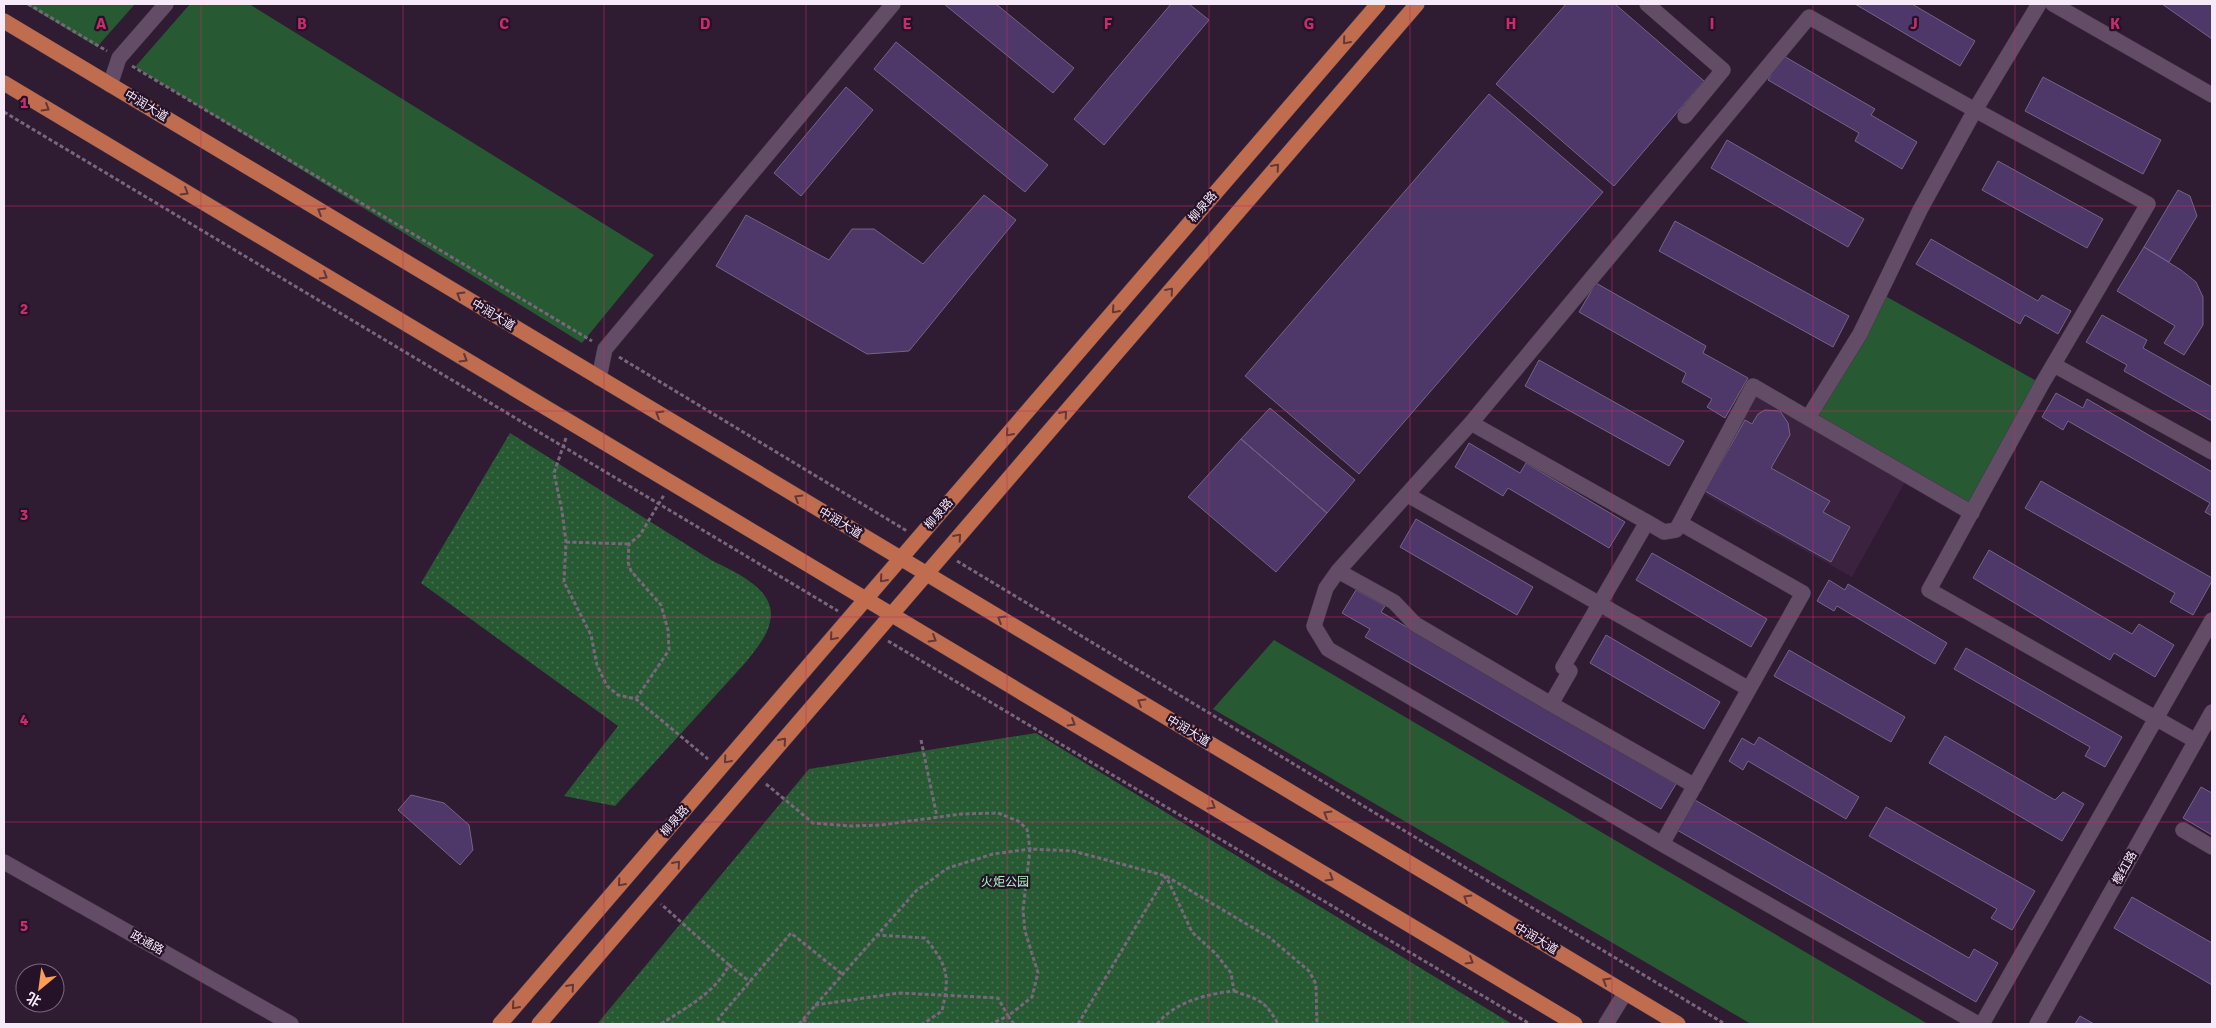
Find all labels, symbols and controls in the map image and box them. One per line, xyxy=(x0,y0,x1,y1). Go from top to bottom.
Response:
text: A xyxy=(96,14,107,34)
text: B xyxy=(297,14,307,34)
text: C xyxy=(499,14,509,34)
text: D xyxy=(700,14,711,34)
text: E xyxy=(902,14,912,34)
text: F xyxy=(1104,14,1113,34)
text: G xyxy=(1304,14,1314,34)
text: H xyxy=(1506,14,1516,34)
text: I xyxy=(1709,14,1715,34)
text: J xyxy=(1910,14,1918,34)
text: K xyxy=(2110,14,2120,34)
one-way arrow xyxy=(1343,35,1352,44)
street label: 中润大道 xyxy=(122,87,170,125)
text: 1 xyxy=(20,93,29,113)
one-way arrow xyxy=(40,102,49,112)
one-way arrow xyxy=(1270,164,1279,173)
one-way arrow xyxy=(179,186,188,196)
street label: 柳泉路 xyxy=(1186,188,1220,226)
one-way arrow xyxy=(317,208,326,218)
one-way arrow xyxy=(319,269,328,279)
one-way arrow xyxy=(1164,287,1173,296)
one-way arrow xyxy=(456,291,465,301)
street label: 中润大道 xyxy=(469,296,517,334)
text: 2 xyxy=(20,299,28,319)
one-way arrow xyxy=(1111,304,1120,313)
one-way arrow xyxy=(458,353,467,363)
one-way arrow xyxy=(1058,410,1067,419)
one-way arrow xyxy=(656,411,665,421)
one-way arrow xyxy=(1006,427,1014,436)
one-way arrow xyxy=(795,495,804,505)
street label: 柳泉路 xyxy=(922,495,956,533)
street label: 中润大道 xyxy=(816,504,864,542)
text: 3 xyxy=(20,505,28,525)
one-way arrow xyxy=(952,534,961,543)
one-way arrow xyxy=(880,574,889,583)
one-way arrow xyxy=(998,615,1007,625)
one-way arrow xyxy=(830,631,839,640)
one-way arrow xyxy=(927,633,936,643)
one-way arrow xyxy=(1137,699,1146,709)
text: 4 xyxy=(20,710,29,730)
street label: 中润大道 xyxy=(1164,712,1212,750)
one-way arrow xyxy=(1067,716,1076,726)
one-way arrow xyxy=(777,738,785,747)
one-way arrow xyxy=(725,754,733,763)
one-way arrow xyxy=(1206,800,1215,810)
street label: 柳泉路 xyxy=(658,802,692,840)
one-way arrow xyxy=(1324,811,1333,821)
street label: 樱红路 xyxy=(2110,849,2140,887)
one-way arrow xyxy=(671,861,679,870)
one-way arrow xyxy=(1325,871,1334,881)
park label: 火炬公园 xyxy=(981,875,1029,890)
one-way arrow xyxy=(619,877,627,886)
one-way arrow xyxy=(1463,894,1472,904)
text: 5 xyxy=(20,916,28,936)
street label: 中润大道 xyxy=(1512,920,1560,958)
street label: 政通路 xyxy=(128,928,166,958)
one-way arrow xyxy=(1464,955,1473,965)
north arrow xyxy=(15,963,65,1013)
one-way arrow xyxy=(1603,978,1612,988)
one-way arrow xyxy=(565,984,574,993)
text: 北 xyxy=(24,988,44,1010)
one-way arrow xyxy=(512,1001,521,1010)

